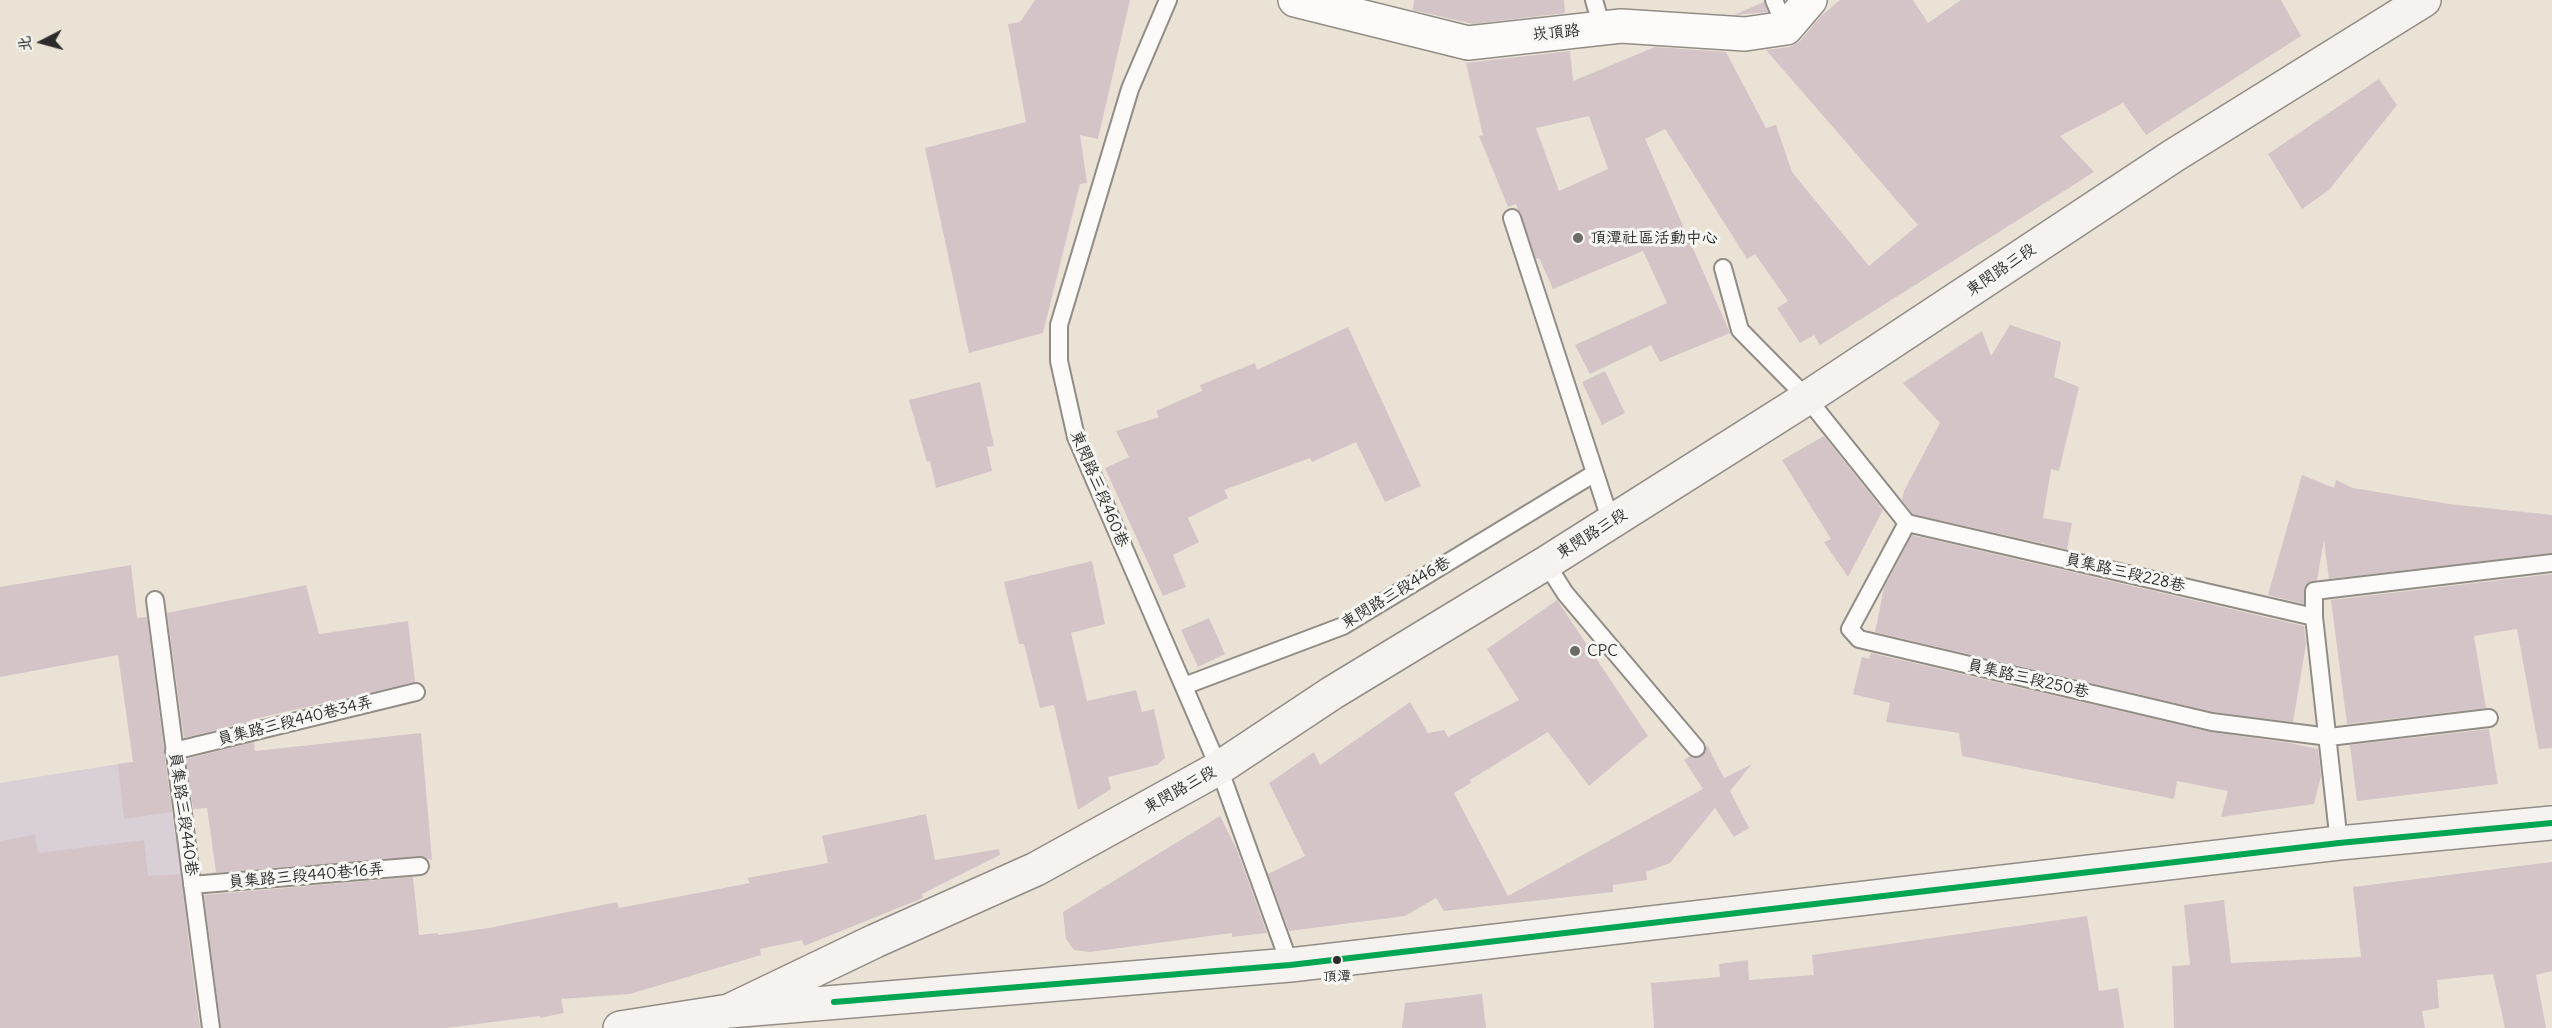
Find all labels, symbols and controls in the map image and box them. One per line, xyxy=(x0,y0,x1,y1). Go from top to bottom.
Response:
north arrow xyxy=(12,12,72,72)
street label: 崁頂路 xyxy=(1531,21,1581,45)
text: 北 xyxy=(13,35,35,53)
place label: 頂潭社區活動中心 xyxy=(1590,228,1718,248)
marker: 頂潭社區活動中心 xyxy=(1571,231,1585,245)
street label: 東閔路三段 xyxy=(1962,240,2040,300)
street label: 東閔路三段460巷 xyxy=(1066,428,1132,550)
street label: 東閔路三段 xyxy=(1553,505,1631,563)
street label: 員集路三段228巷 xyxy=(2063,550,2187,596)
street label: 東閔路三段446巷 xyxy=(1338,553,1454,633)
place label: CPC xyxy=(1587,641,1618,661)
marker: CPC xyxy=(1568,644,1582,658)
street label: 員集路三段250巷 xyxy=(1965,656,2091,702)
street label: 員集路三段440巷34弄 xyxy=(215,692,375,750)
street label: 員集路三段440巷 xyxy=(165,751,201,877)
street label: 東閔路三段 xyxy=(1140,762,1220,818)
street label: 員集路三段440巷16弄 xyxy=(227,860,385,892)
marker: 頂潭 xyxy=(1331,954,1343,966)
place label: 頂潭 xyxy=(1323,969,1351,985)

